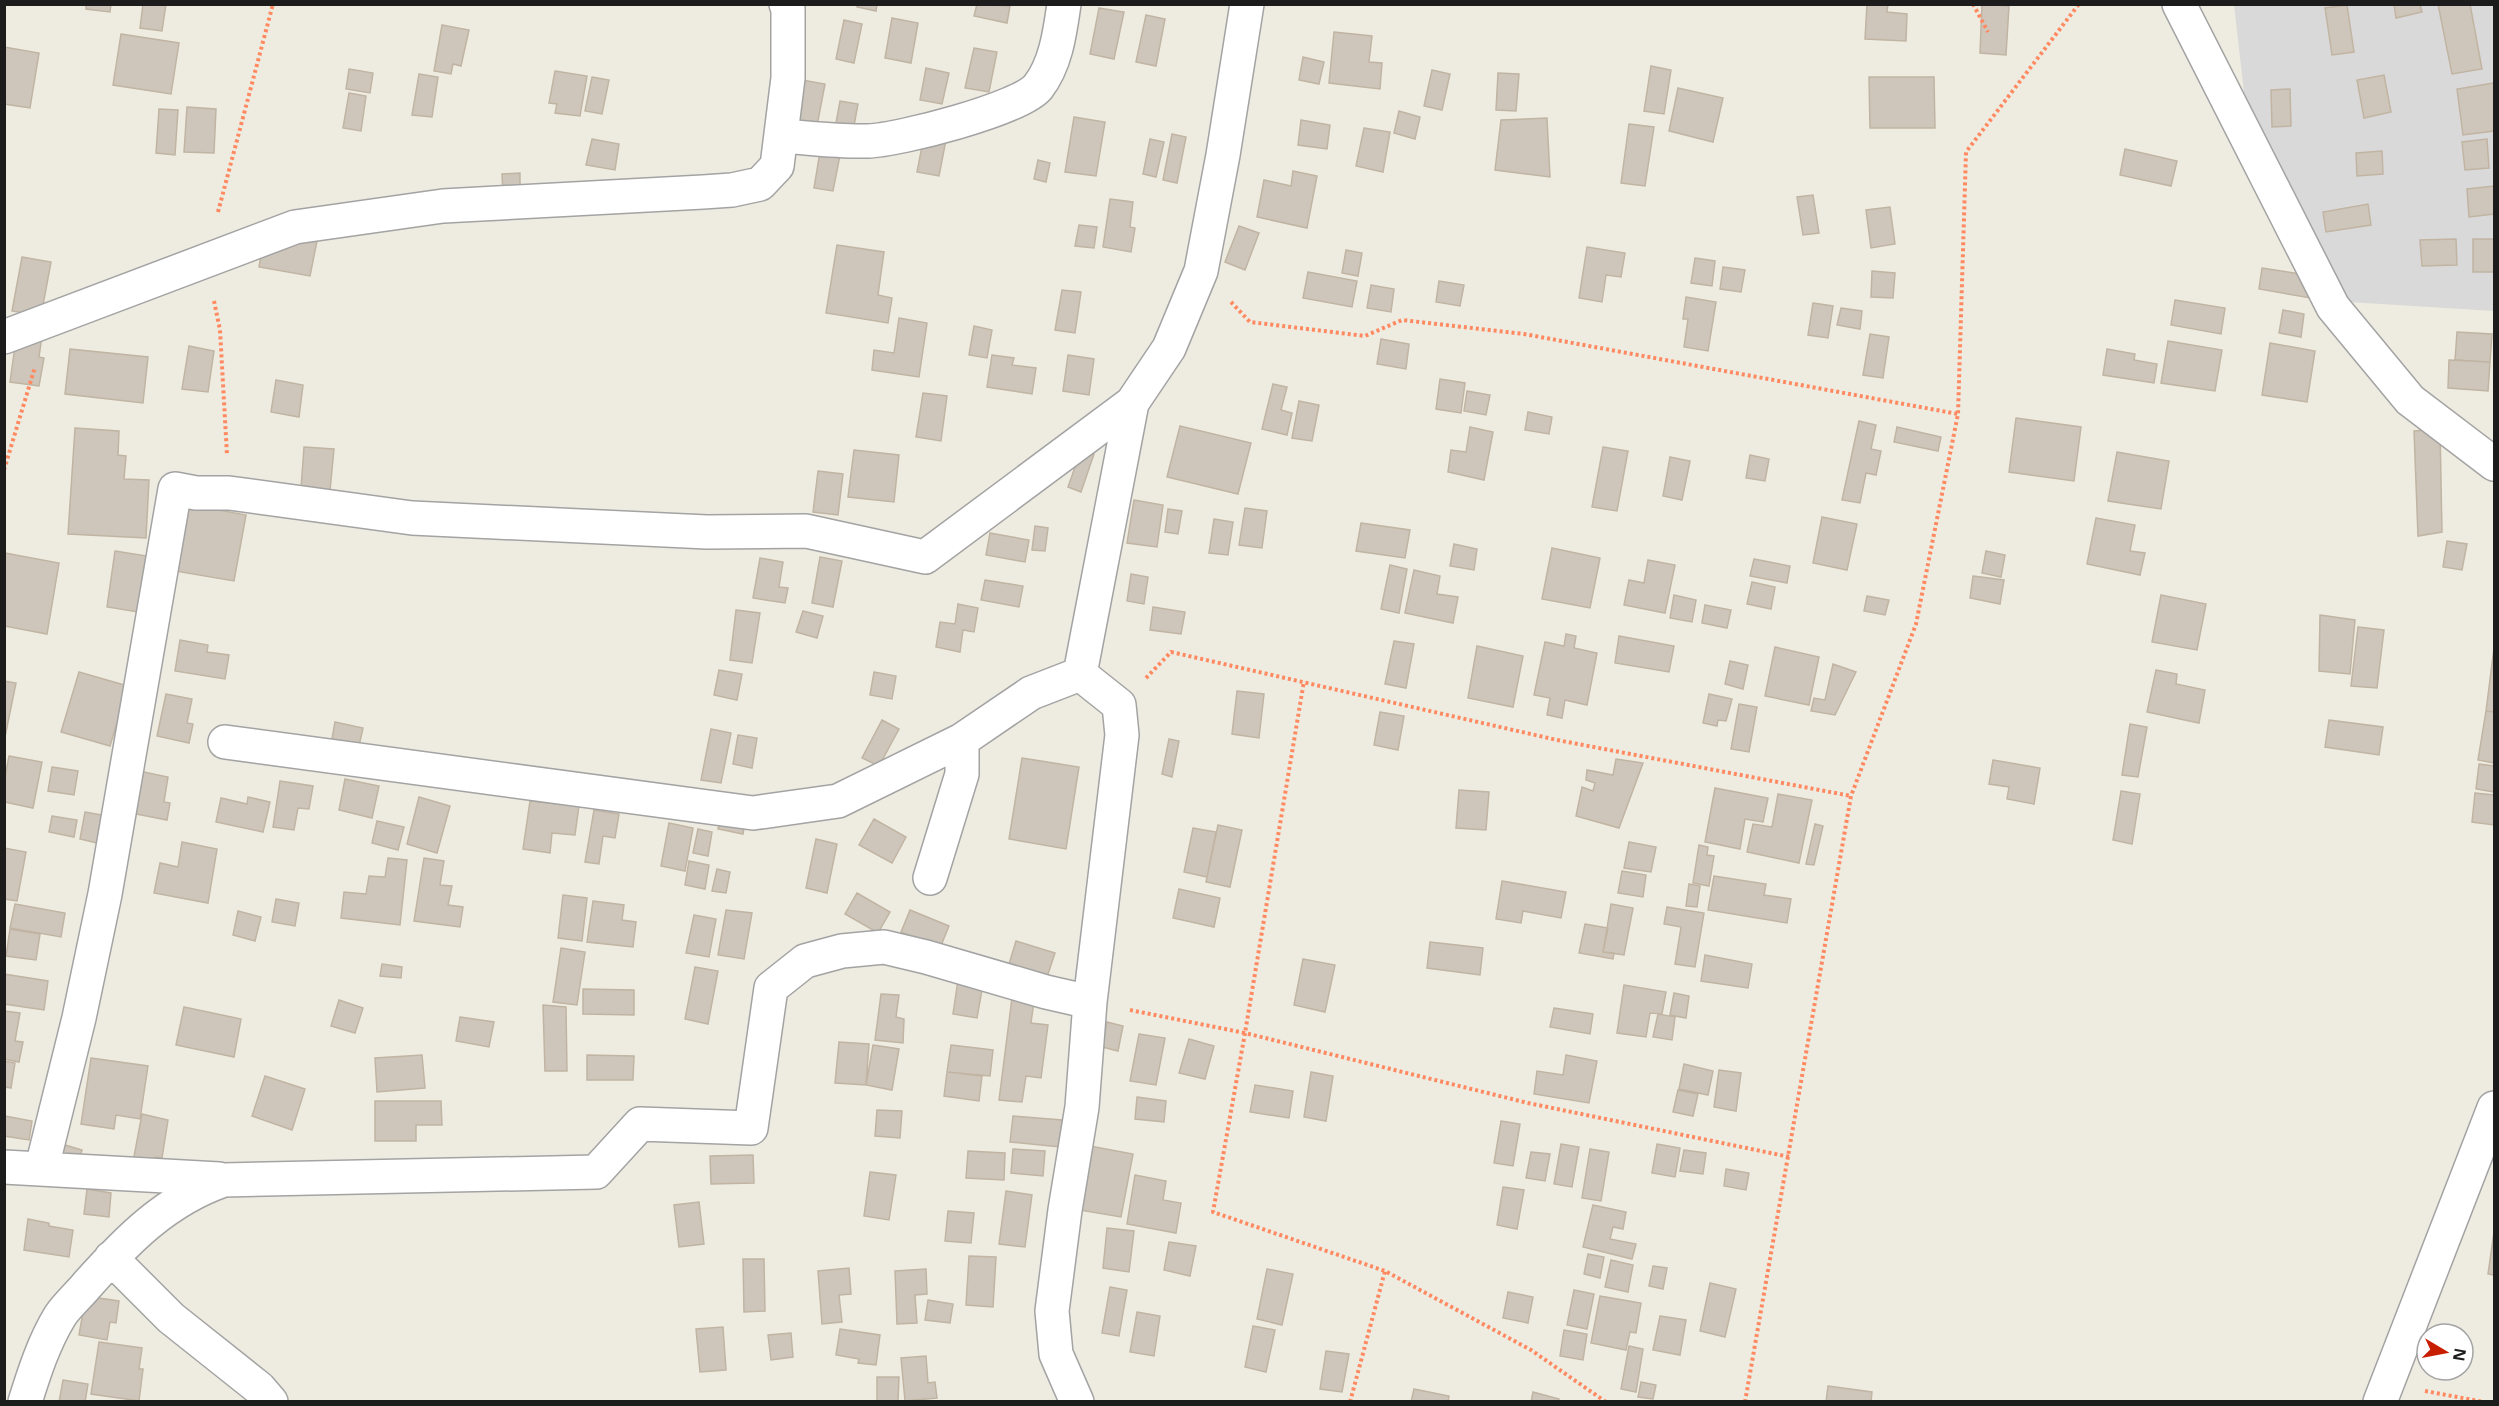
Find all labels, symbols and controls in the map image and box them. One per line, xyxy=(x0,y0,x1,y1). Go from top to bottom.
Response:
north arrow xyxy=(2415,1322,2475,1382)
text: N xyxy=(2448,1346,2472,1363)

